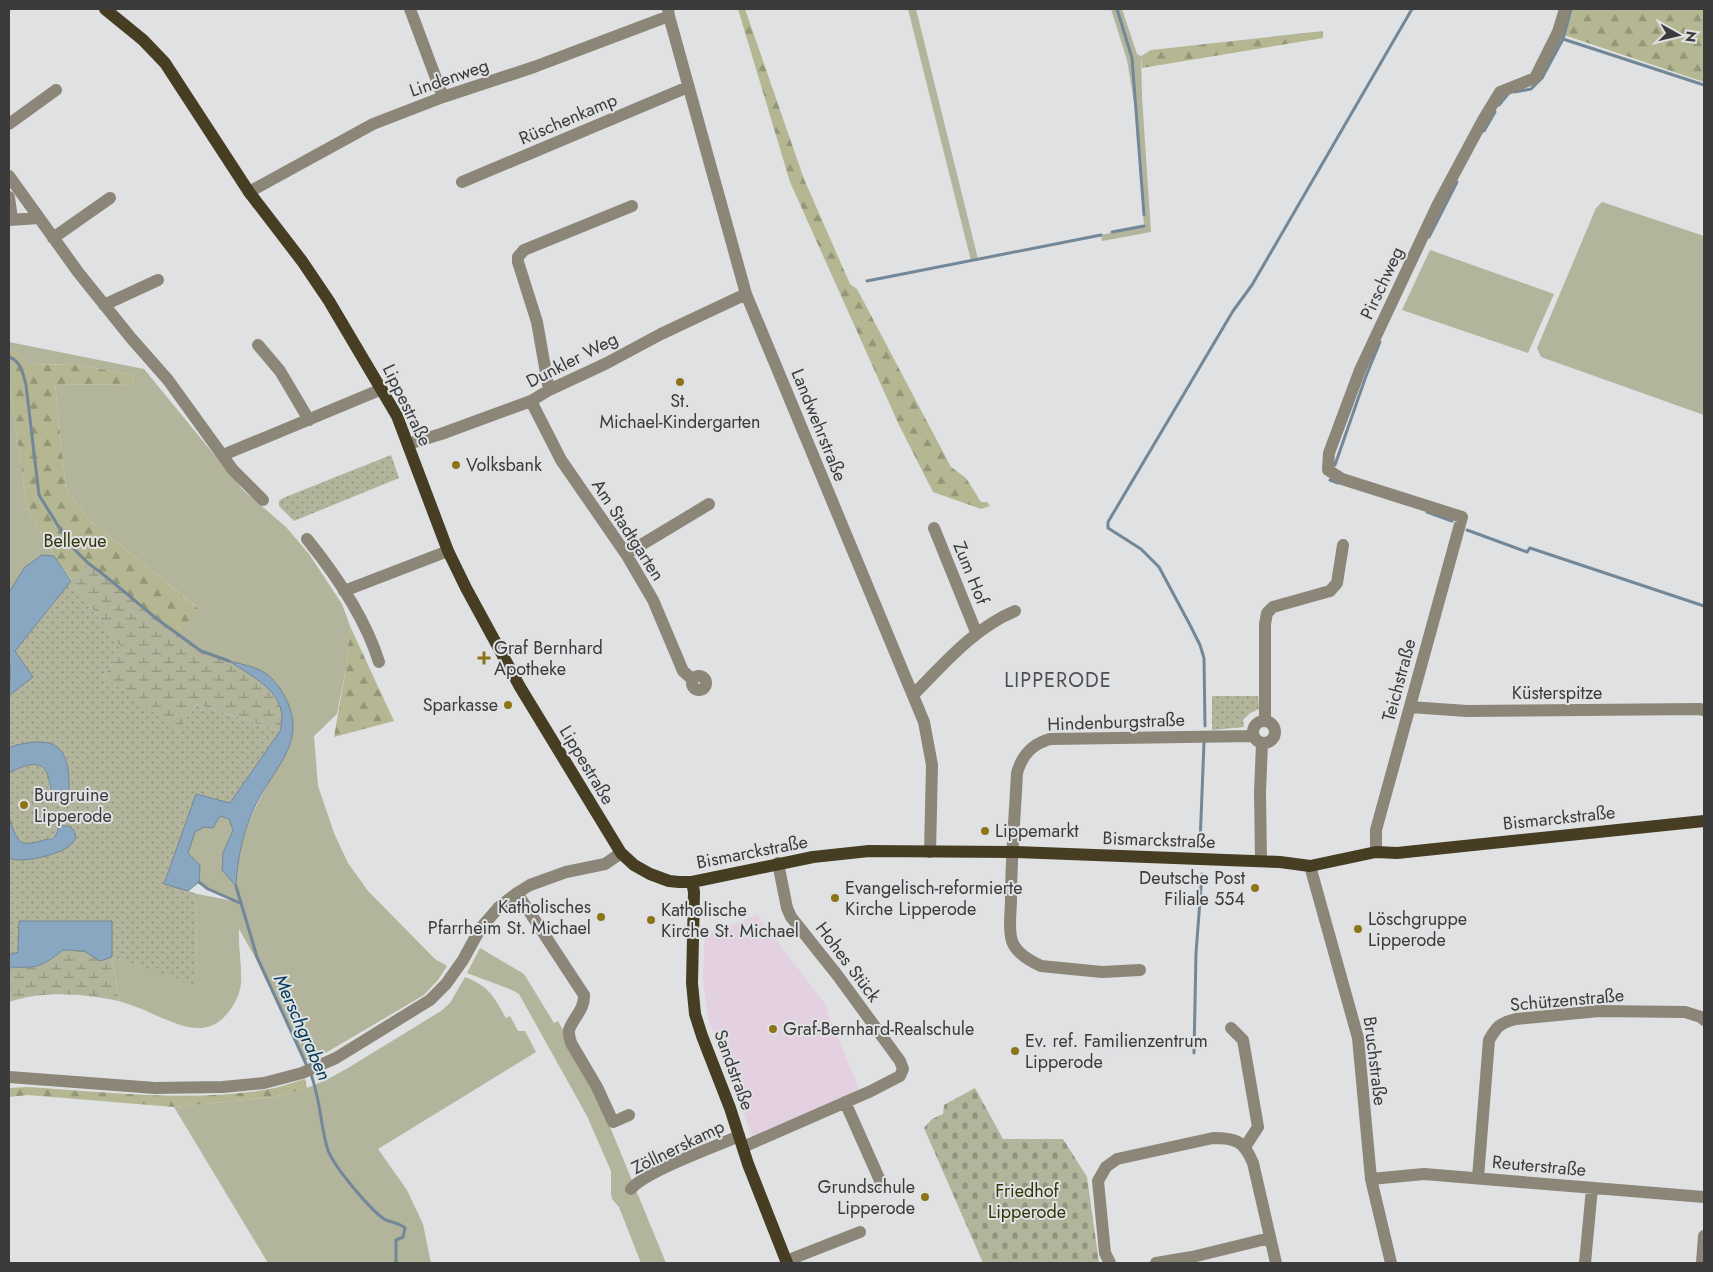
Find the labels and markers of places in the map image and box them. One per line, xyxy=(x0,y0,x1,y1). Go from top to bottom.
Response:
marker: St. Michael-Kindergarten xyxy=(674,376,686,388)
place label: St. Michael-Kindergarten xyxy=(599,388,761,435)
place label: Volksbank xyxy=(466,452,542,478)
marker: Volksbank xyxy=(450,459,462,471)
place label: Graf Bernhard Apotheke xyxy=(494,635,603,682)
marker: Graf Bernhard Apotheke xyxy=(478,652,490,664)
place label: Sparkasse xyxy=(423,692,498,718)
marker: Sparkasse xyxy=(502,699,514,711)
place label: Burgruine Lipperode xyxy=(34,782,112,829)
marker: Burgruine Lipperode xyxy=(18,799,30,811)
place label: Lippemarkt xyxy=(995,818,1079,844)
marker: Lippemarkt xyxy=(979,825,991,837)
place label: Deutsche Post Filiale 554 xyxy=(1139,865,1246,912)
place label: Evangelisch-reformierte Kirche Lipperode xyxy=(845,875,1022,922)
marker: Deutsche Post Filiale 554 xyxy=(1249,882,1261,894)
marker: Evangelisch-reformierte Kirche Lipperode xyxy=(829,892,841,904)
place label: Katholisches Pfarrheim St. Michael xyxy=(428,894,591,941)
place label: Katholische Kirche St. Michael xyxy=(661,897,799,944)
place label: Löschgruppe Lipperode xyxy=(1368,906,1467,953)
marker: Katholisches Pfarrheim St. Michael xyxy=(595,911,607,923)
marker: Katholische Kirche St. Michael xyxy=(645,914,657,926)
marker: Löschgruppe Lipperode xyxy=(1352,923,1364,935)
place label: Graf-Bernhard-Realschule xyxy=(783,1016,974,1042)
marker: Graf-Bernhard-Realschule xyxy=(767,1023,779,1035)
place label: Ev. ref. Familienzentrum Lipperode xyxy=(1025,1028,1208,1075)
marker: Ev. ref. Familienzentrum Lipperode xyxy=(1009,1045,1021,1057)
place label: Grundschule Lipperode xyxy=(818,1174,915,1221)
marker: Grundschule Lipperode xyxy=(919,1191,931,1203)

